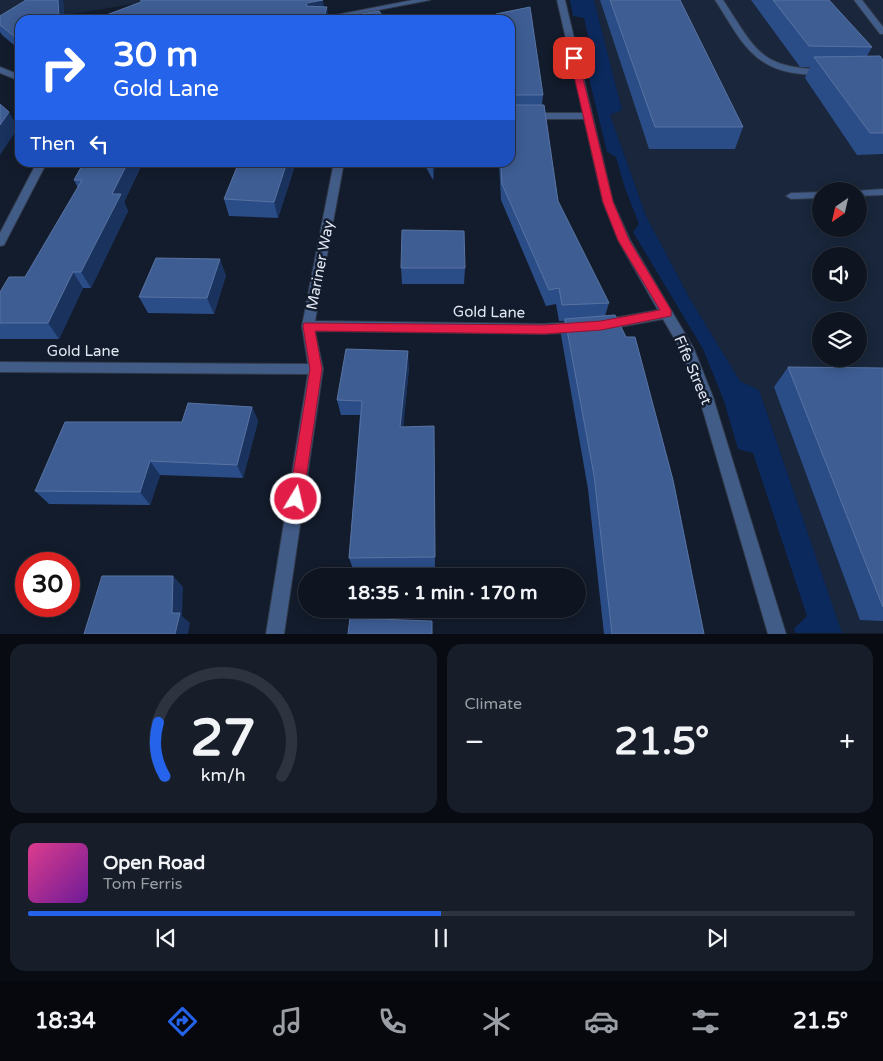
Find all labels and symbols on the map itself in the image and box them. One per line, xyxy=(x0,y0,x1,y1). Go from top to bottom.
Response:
pin xyxy=(553,37,595,79)
north arrow xyxy=(812,182,868,238)
street label: Mariner Way xyxy=(303,219,337,311)
street label: Gold Lane xyxy=(453,302,525,322)
street label: Fife Street xyxy=(670,333,716,407)
street label: Gold Lane xyxy=(47,342,119,360)
position arrow xyxy=(269,472,321,524)
speed limit sign: 30 xyxy=(15,552,80,617)

